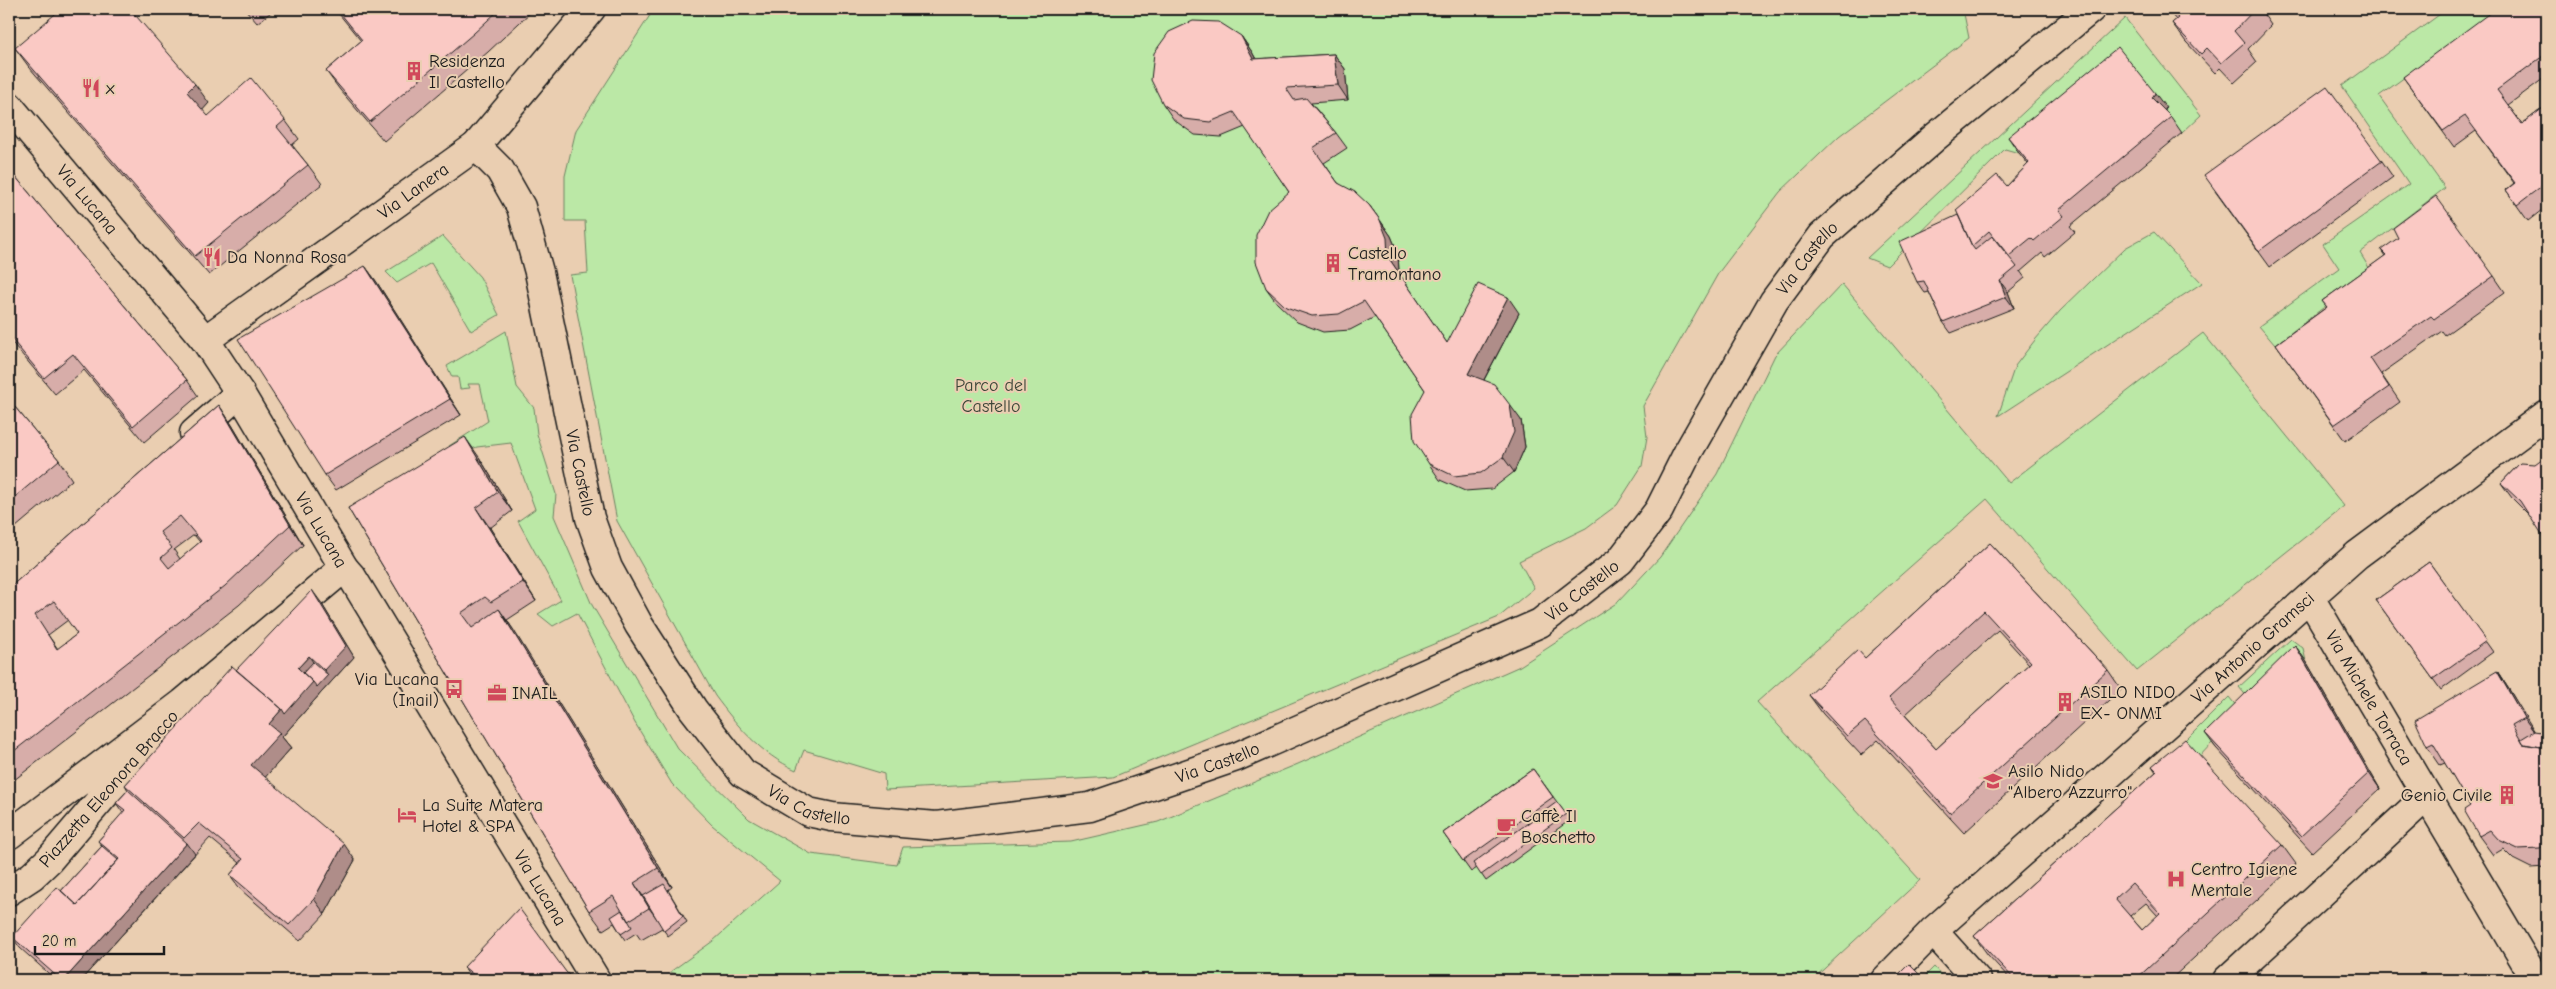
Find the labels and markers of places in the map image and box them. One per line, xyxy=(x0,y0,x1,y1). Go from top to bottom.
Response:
place label: Residenza Il Castello xyxy=(429,51,505,93)
building icon: Residenza Il Castello xyxy=(403,60,425,82)
restaurant icon: x xyxy=(80,77,102,99)
place label: x xyxy=(105,78,115,99)
place label: Castello Tramontano xyxy=(1348,243,1441,285)
restaurant icon: Da Nonna Rosa xyxy=(201,246,223,268)
place label: Da Nonna Rosa xyxy=(227,247,347,268)
building icon: Castello Tramontano xyxy=(1322,252,1344,274)
place label: Via Lucana (Inail) xyxy=(355,669,439,711)
bus stop icon: Via Lucana (Inail) xyxy=(443,678,465,700)
office icon: INAIL xyxy=(486,682,508,704)
place label: ASILO NIDO EX- ONMI xyxy=(2080,682,2175,724)
place label: INAIL xyxy=(512,683,557,704)
building icon: ASILO NIDO EX- ONMI xyxy=(2054,691,2076,713)
place label: Asilo Nido "Albero Azzurro" xyxy=(2008,761,2132,803)
school or university icon: Asilo Nido "Albero Azzurro" xyxy=(1982,770,2004,792)
building icon: Genio Civile xyxy=(2496,784,2518,806)
place label: Genio Civile xyxy=(2401,785,2492,806)
place label: La Suite Matera Hotel & SPA xyxy=(422,795,543,837)
hotel icon: La Suite Matera Hotel & SPA xyxy=(396,804,418,826)
place label: Caffè Il Boschetto xyxy=(1521,806,1596,848)
cafe icon: Caffè Il Boschetto xyxy=(1495,815,1517,837)
place label: Centro Igiene Mentale xyxy=(2191,859,2297,901)
hospital icon: Centro Igiene Mentale xyxy=(2165,868,2187,890)

